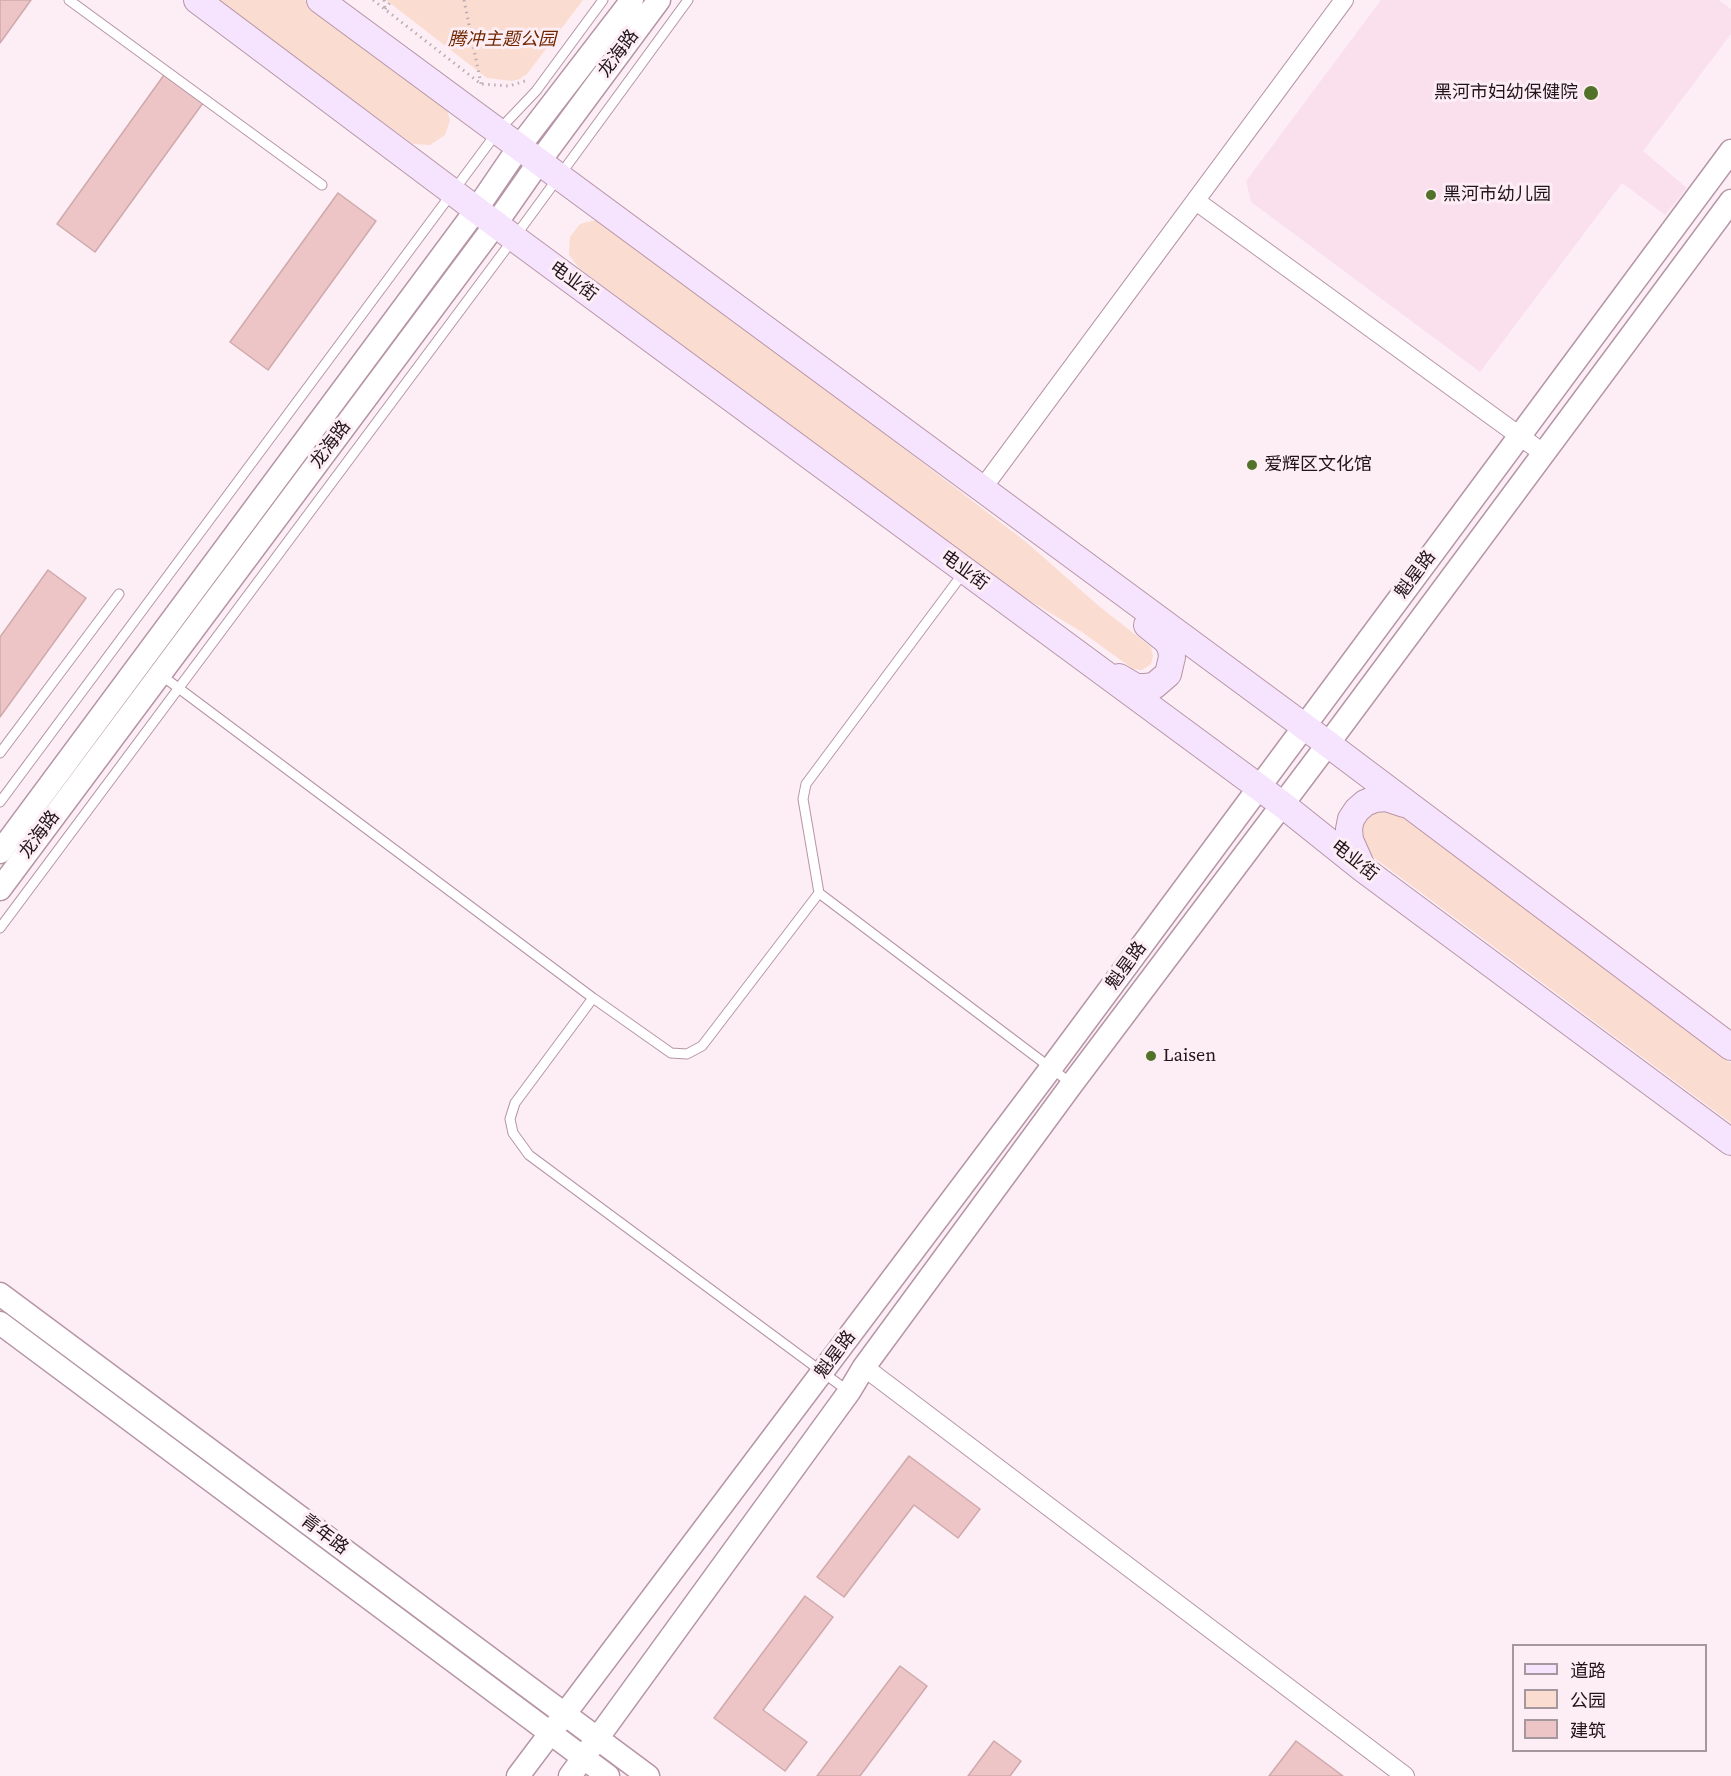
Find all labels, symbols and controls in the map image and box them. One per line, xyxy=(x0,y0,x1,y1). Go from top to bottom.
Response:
street label: 龙海路 xyxy=(594,26,644,82)
park label: 腾冲主题公园 xyxy=(448,29,556,51)
place label: 黑河市妇幼保健院 xyxy=(1434,82,1578,104)
marker: 黑河市妇幼保健院 xyxy=(1582,84,1600,102)
place label: 黑河市幼儿园 xyxy=(1443,184,1551,206)
marker: 黑河市幼儿园 xyxy=(1424,188,1438,202)
street label: 电业街 xyxy=(545,257,601,307)
street label: 龙海路 xyxy=(306,417,356,473)
place label: 爱辉区文化馆 xyxy=(1264,454,1372,476)
marker: 爱辉区文化馆 xyxy=(1245,458,1259,472)
street label: 电业街 xyxy=(936,546,992,596)
street label: 魁星路 xyxy=(1391,547,1441,603)
street label: 龙海路 xyxy=(15,807,65,863)
street label: 电业街 xyxy=(1326,836,1382,886)
street label: 魁星路 xyxy=(1102,938,1152,994)
place label: Laisen xyxy=(1163,1045,1216,1067)
marker: Laisen xyxy=(1144,1049,1158,1063)
street label: 魁星路 xyxy=(811,1327,861,1383)
street label: 青年路 xyxy=(296,1510,352,1560)
legend xyxy=(1512,1644,1707,1752)
text: 道路 xyxy=(1570,1658,1606,1683)
text: 公园 xyxy=(1570,1688,1606,1713)
text: 建筑 xyxy=(1570,1718,1606,1743)

